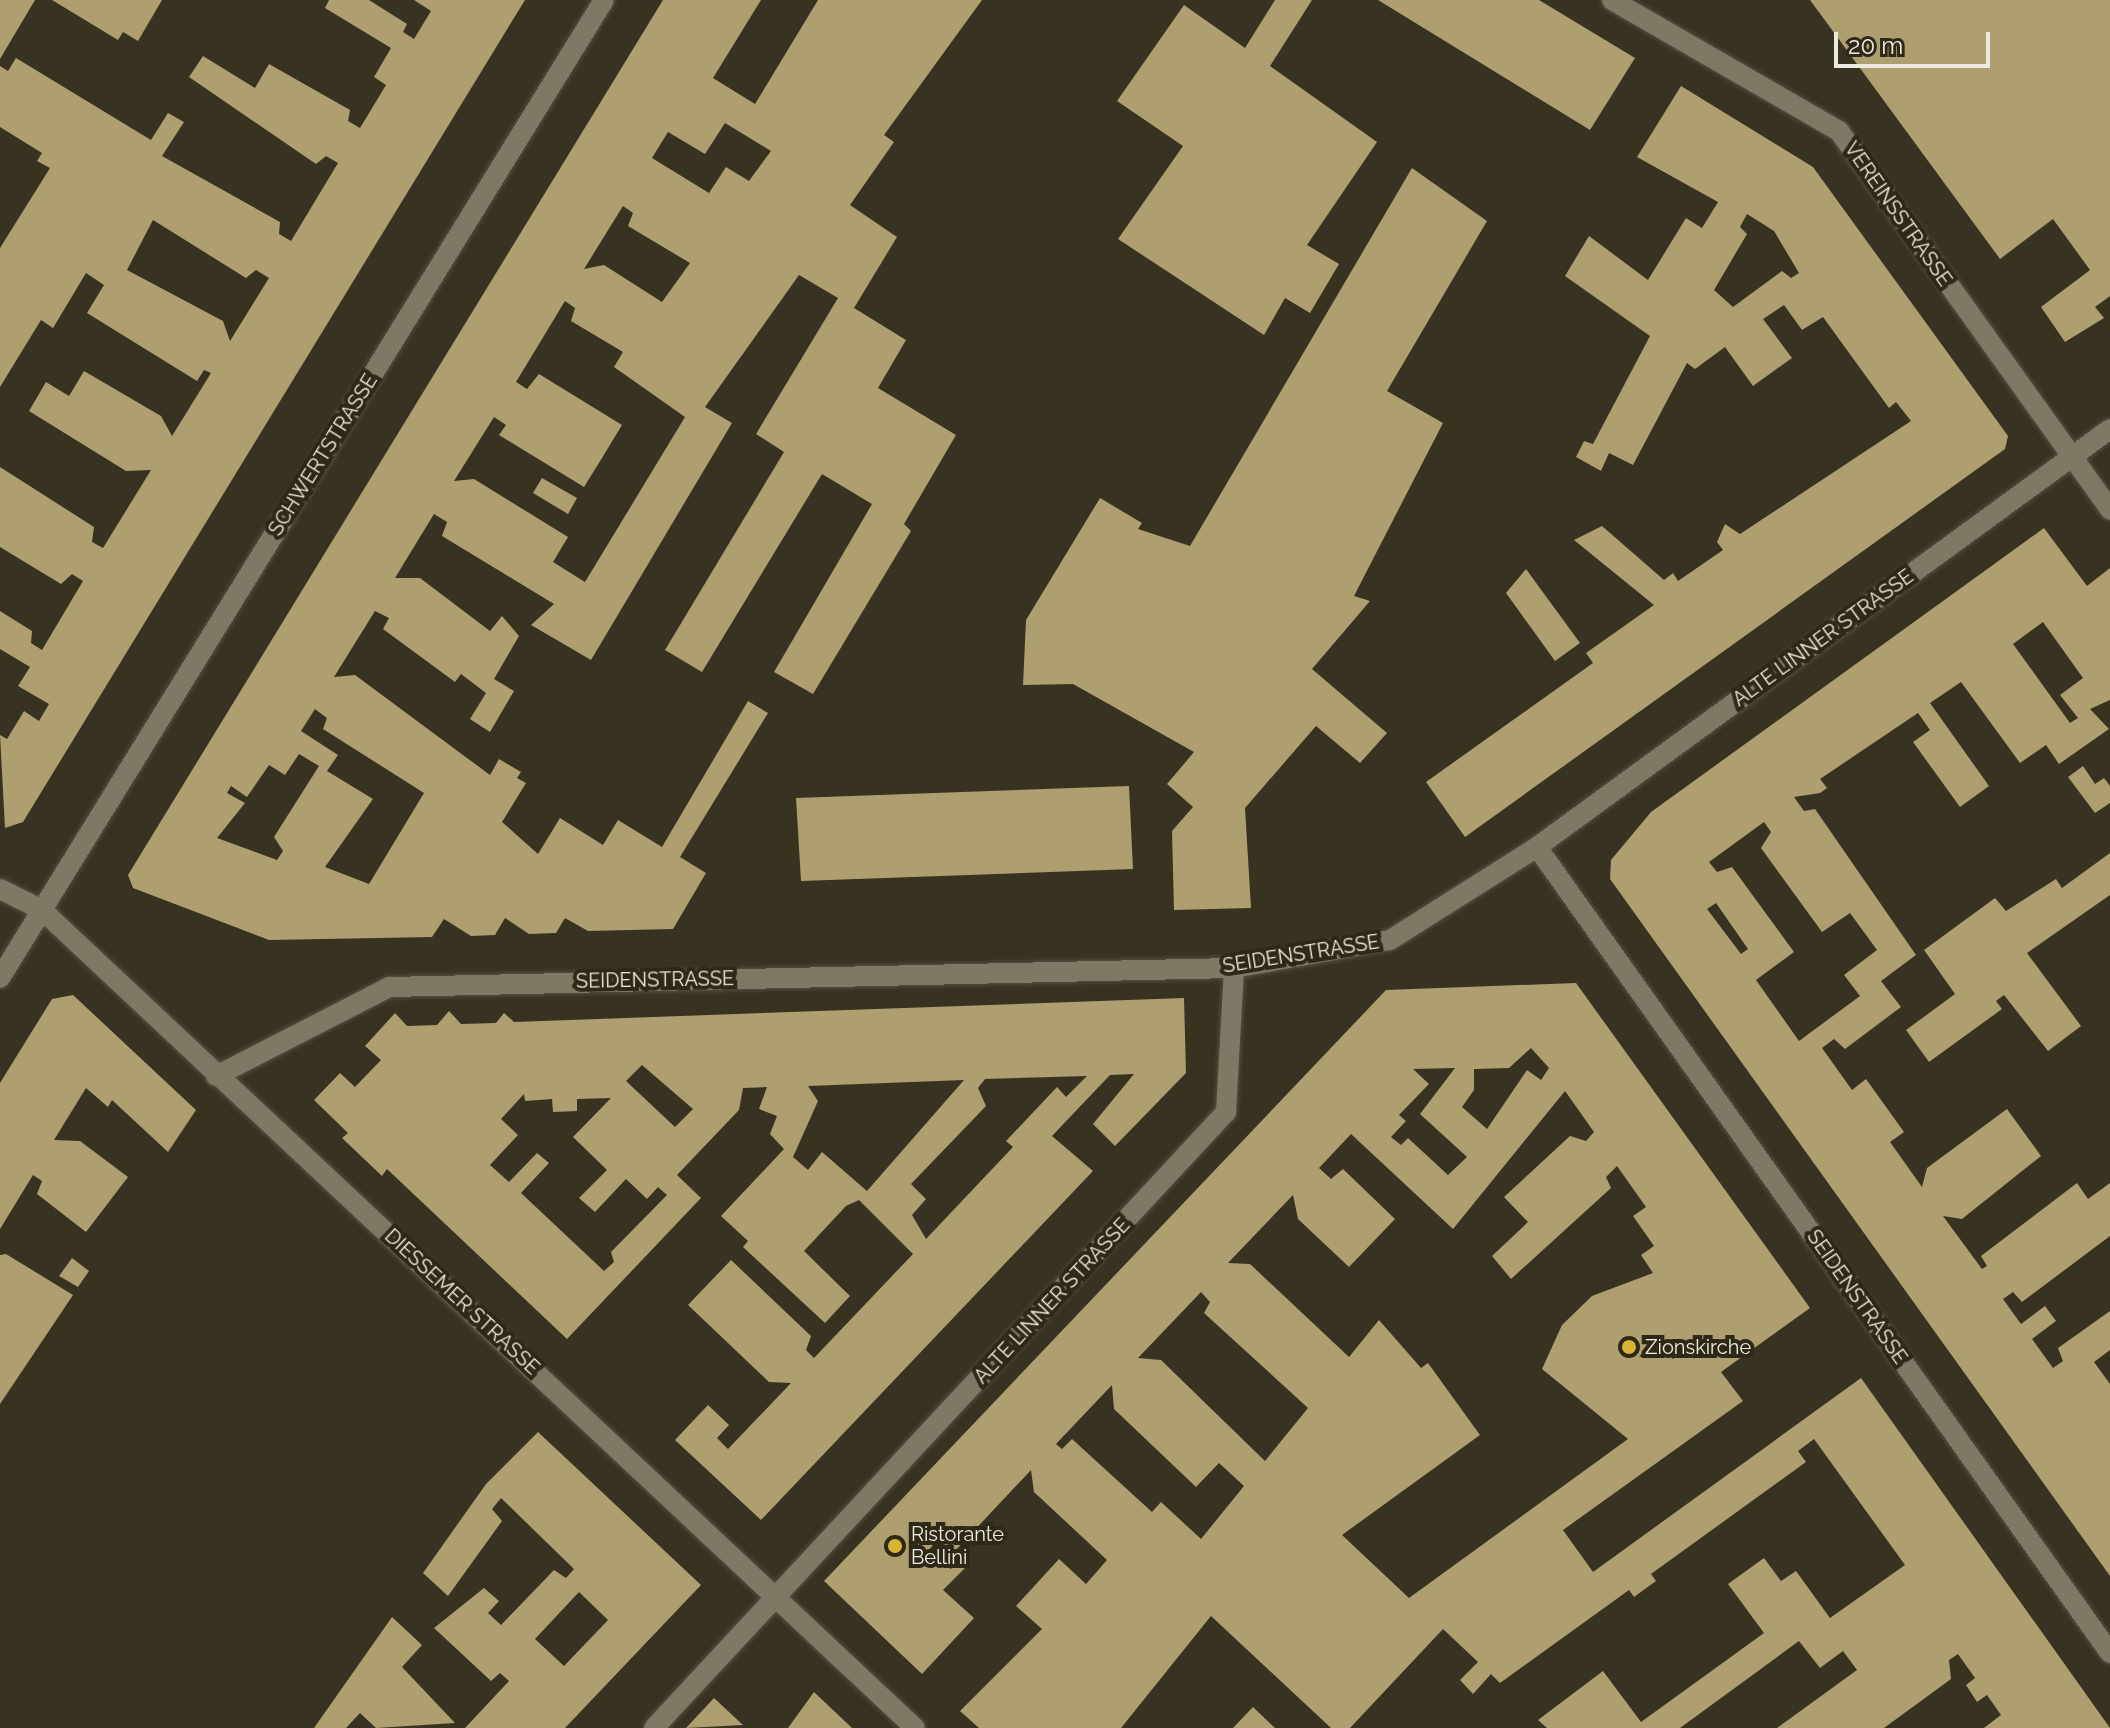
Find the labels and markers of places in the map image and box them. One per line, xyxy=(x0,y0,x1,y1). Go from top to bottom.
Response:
place label: Zionskirche xyxy=(1645,1335,1751,1359)
marker: Zionskirche xyxy=(1620,1338,1638,1356)
place label: Ristorante Bellini xyxy=(911,1522,1004,1569)
marker: Ristorante Bellini xyxy=(886,1537,904,1555)

